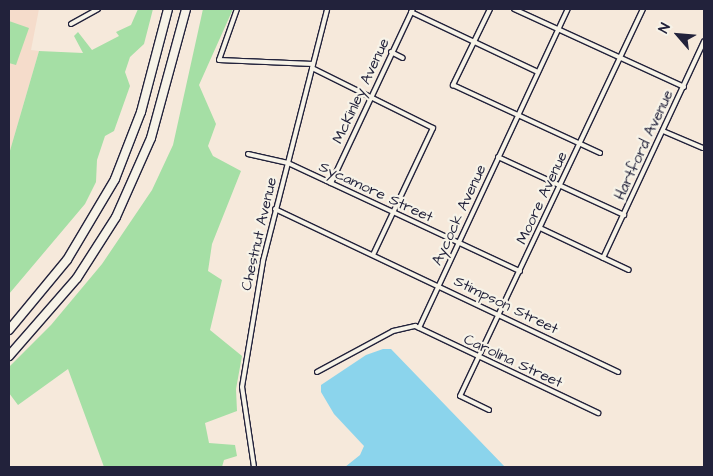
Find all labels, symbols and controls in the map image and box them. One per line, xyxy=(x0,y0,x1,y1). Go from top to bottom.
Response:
north arrow xyxy=(653,10,703,60)
text: N xyxy=(654,20,676,37)
street label: McKinley Avenue xyxy=(329,35,393,147)
street label: Hartford Avenue xyxy=(611,87,677,203)
street label: Moore Avenue xyxy=(513,149,571,247)
street label: Sycamore Street xyxy=(316,158,436,226)
street label: Aycock Avenue xyxy=(428,162,490,268)
street label: Chestnut Avenue xyxy=(237,176,281,292)
street label: Stimpson Street xyxy=(451,272,561,338)
street label: Carolina Street xyxy=(461,330,565,392)

